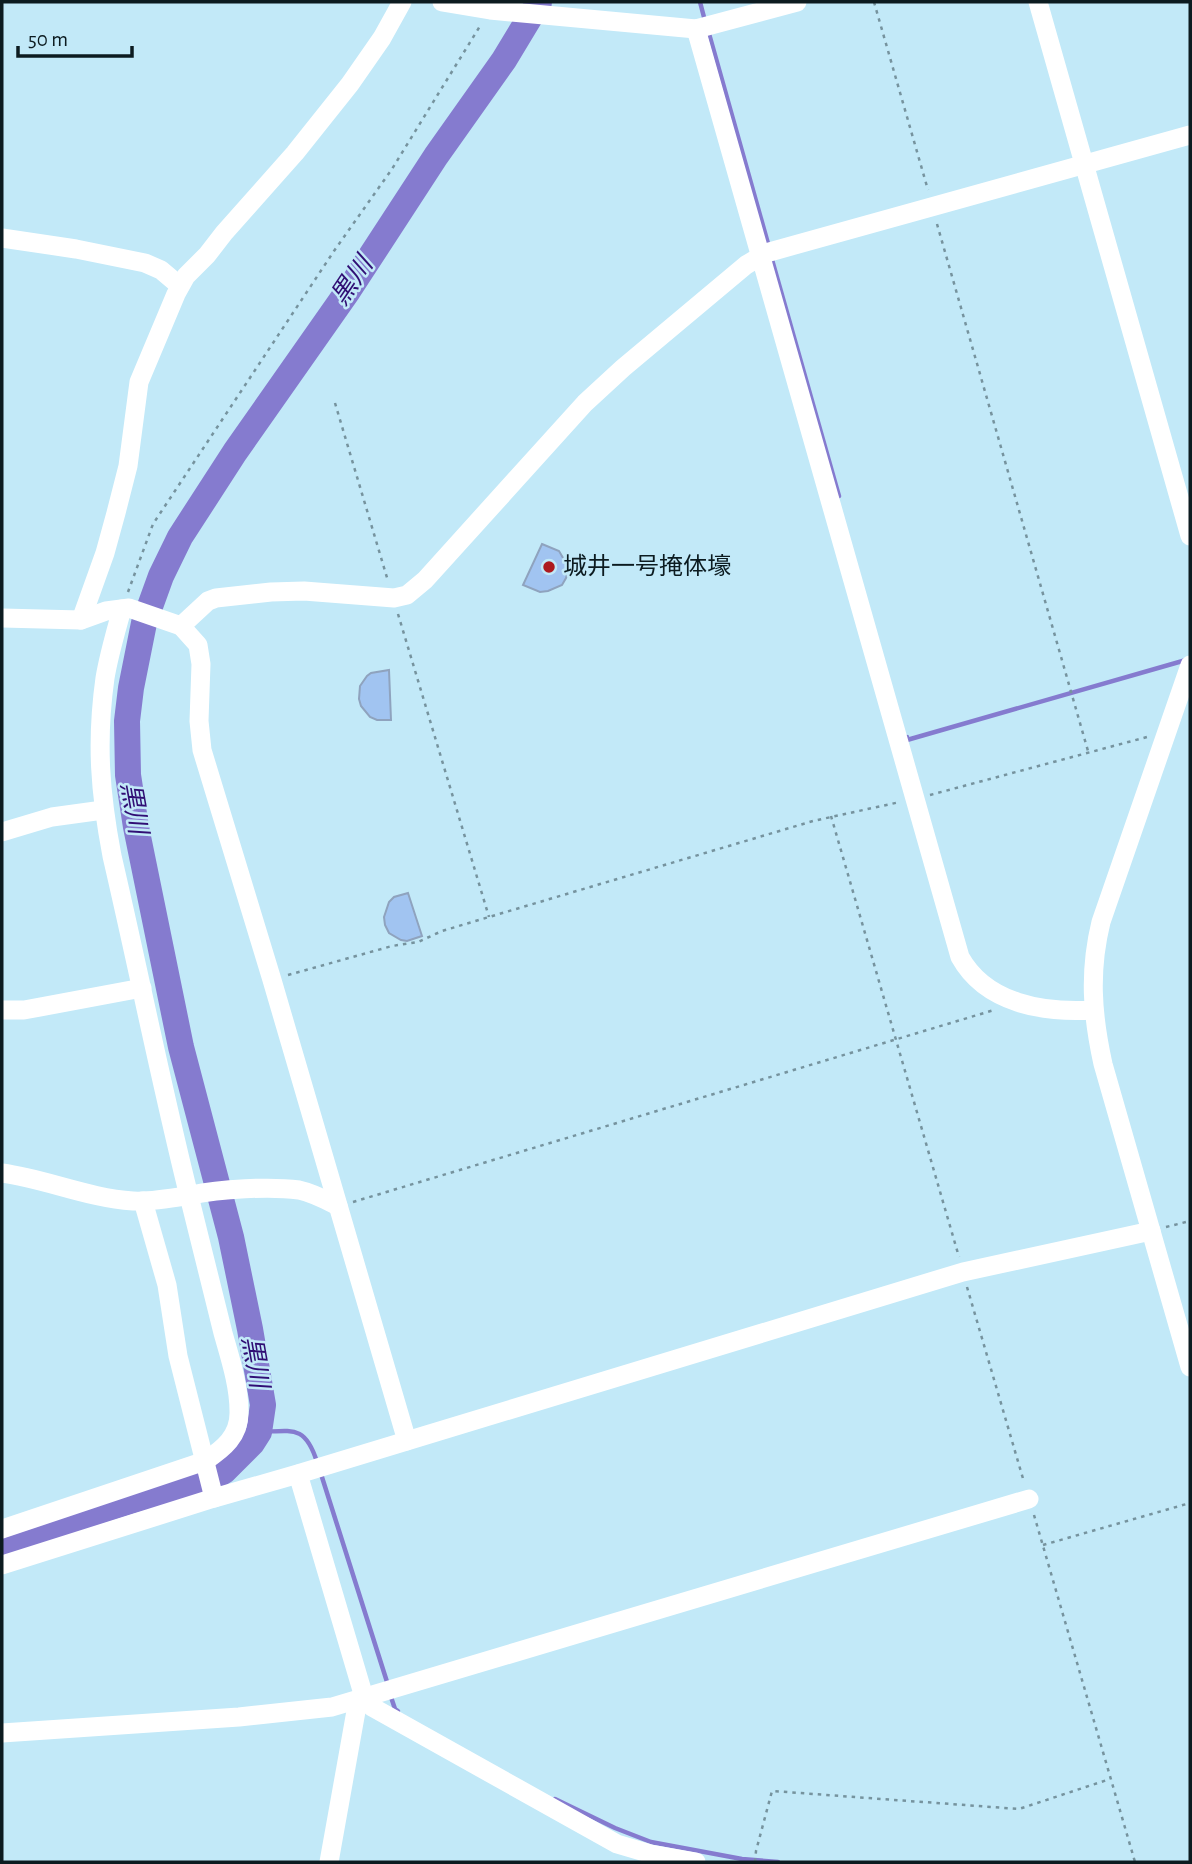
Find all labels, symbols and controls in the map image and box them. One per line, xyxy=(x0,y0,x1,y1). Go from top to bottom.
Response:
scale bar xyxy=(18,14,131,58)
text: 50 m xyxy=(28,29,68,50)
water label: 黒川 xyxy=(327,250,379,310)
place label: 城井一号掩体壕 xyxy=(563,553,731,579)
marker: 城井一号掩体壕 xyxy=(541,559,557,575)
water label: 黒川 xyxy=(117,780,152,839)
water label: 黒川 xyxy=(238,1334,273,1393)

